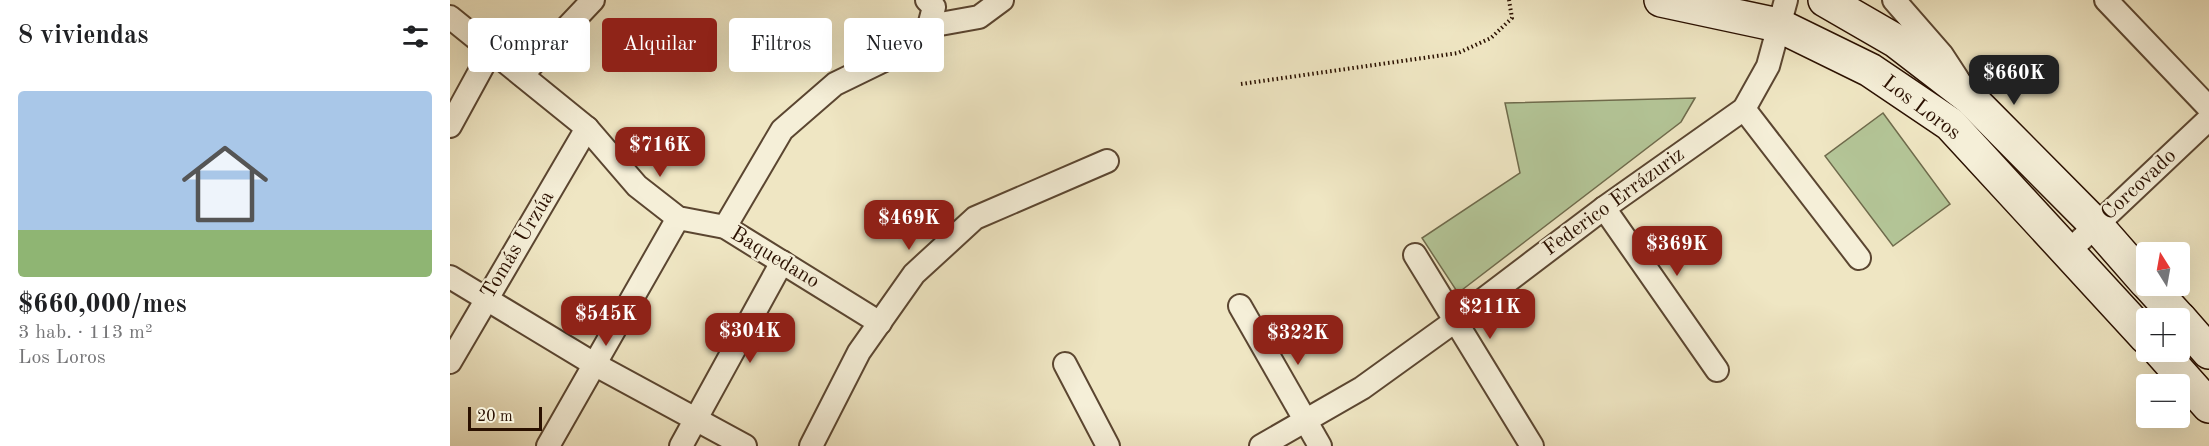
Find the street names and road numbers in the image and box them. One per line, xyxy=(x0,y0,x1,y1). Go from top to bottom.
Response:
street label: Los Loros xyxy=(1878,72,1964,144)
street label: Federico Errázuriz xyxy=(1540,144,1688,260)
street label: Corcovado xyxy=(2097,145,2181,225)
street label: Tomás Urzúa xyxy=(478,187,558,303)
street label: Baquedano xyxy=(727,223,823,293)

